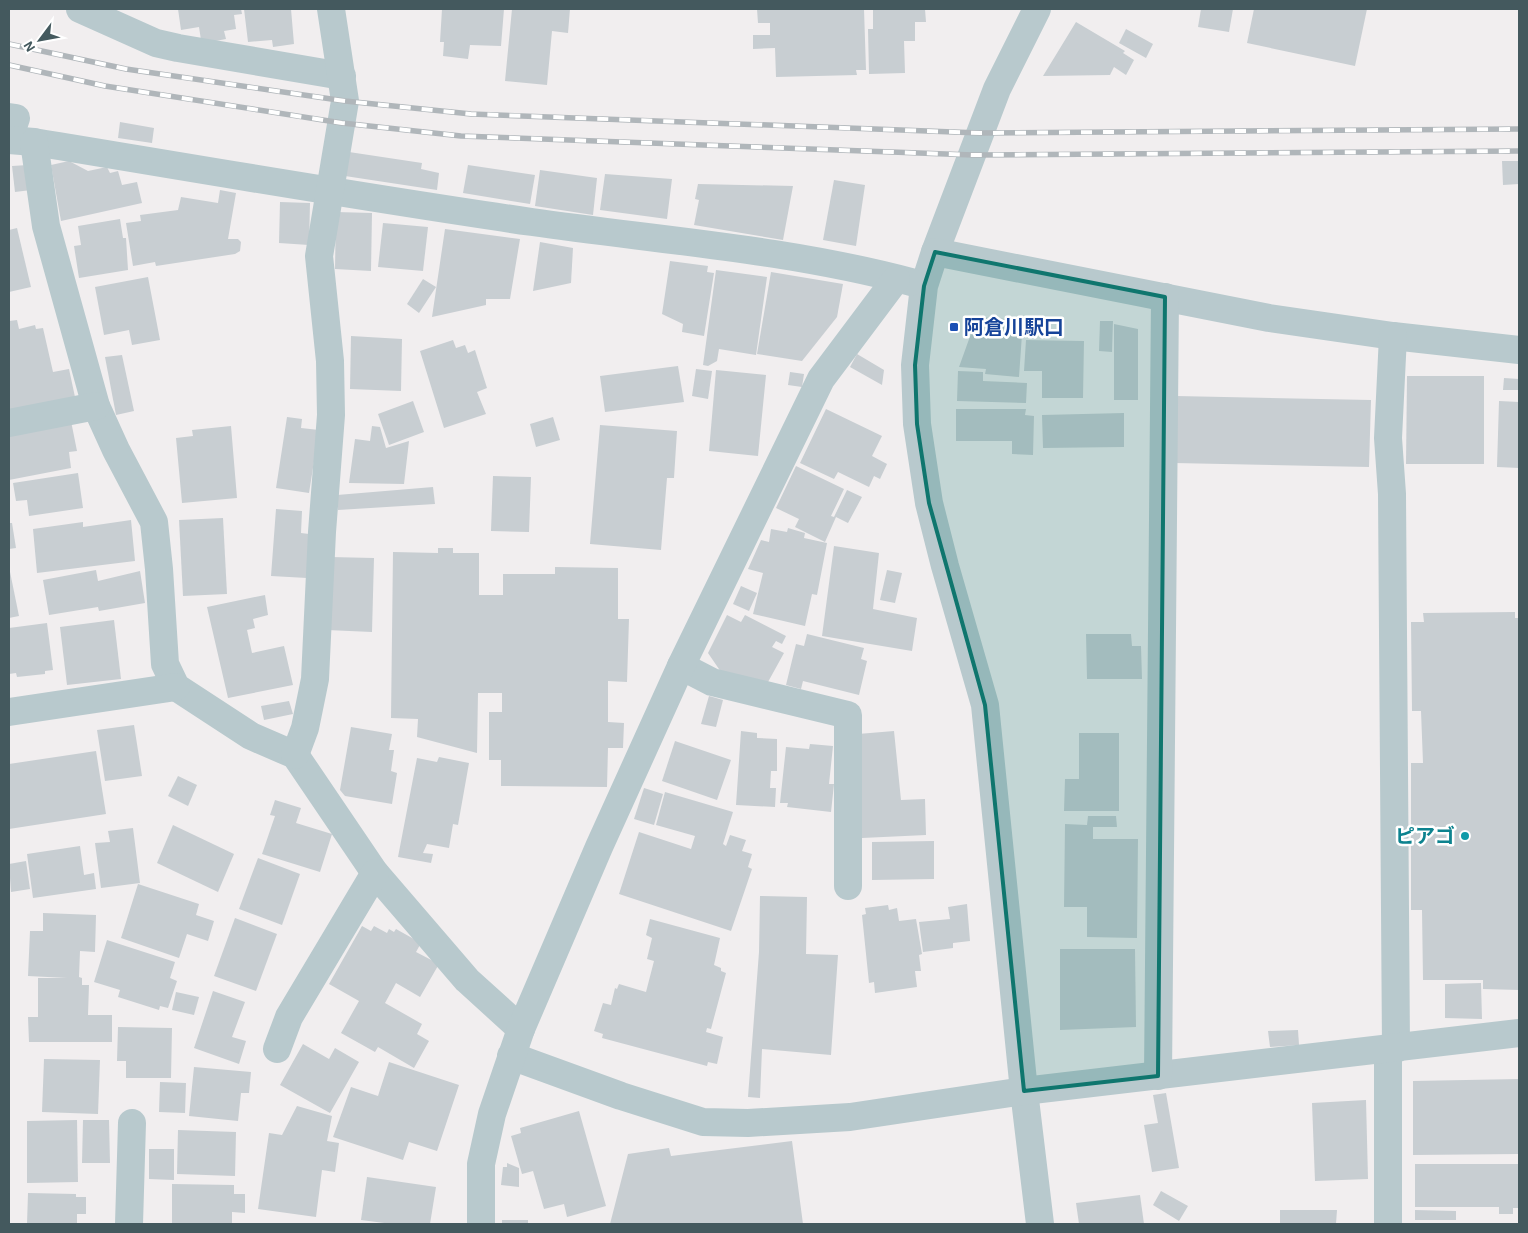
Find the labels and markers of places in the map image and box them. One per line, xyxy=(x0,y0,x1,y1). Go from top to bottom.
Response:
place label: 阿倉川駅口 xyxy=(964,317,1064,338)
marker: 阿倉川駅口 xyxy=(948,321,960,333)
place label: ピアゴ xyxy=(1395,825,1455,847)
marker: ピアゴ xyxy=(1459,830,1471,842)

